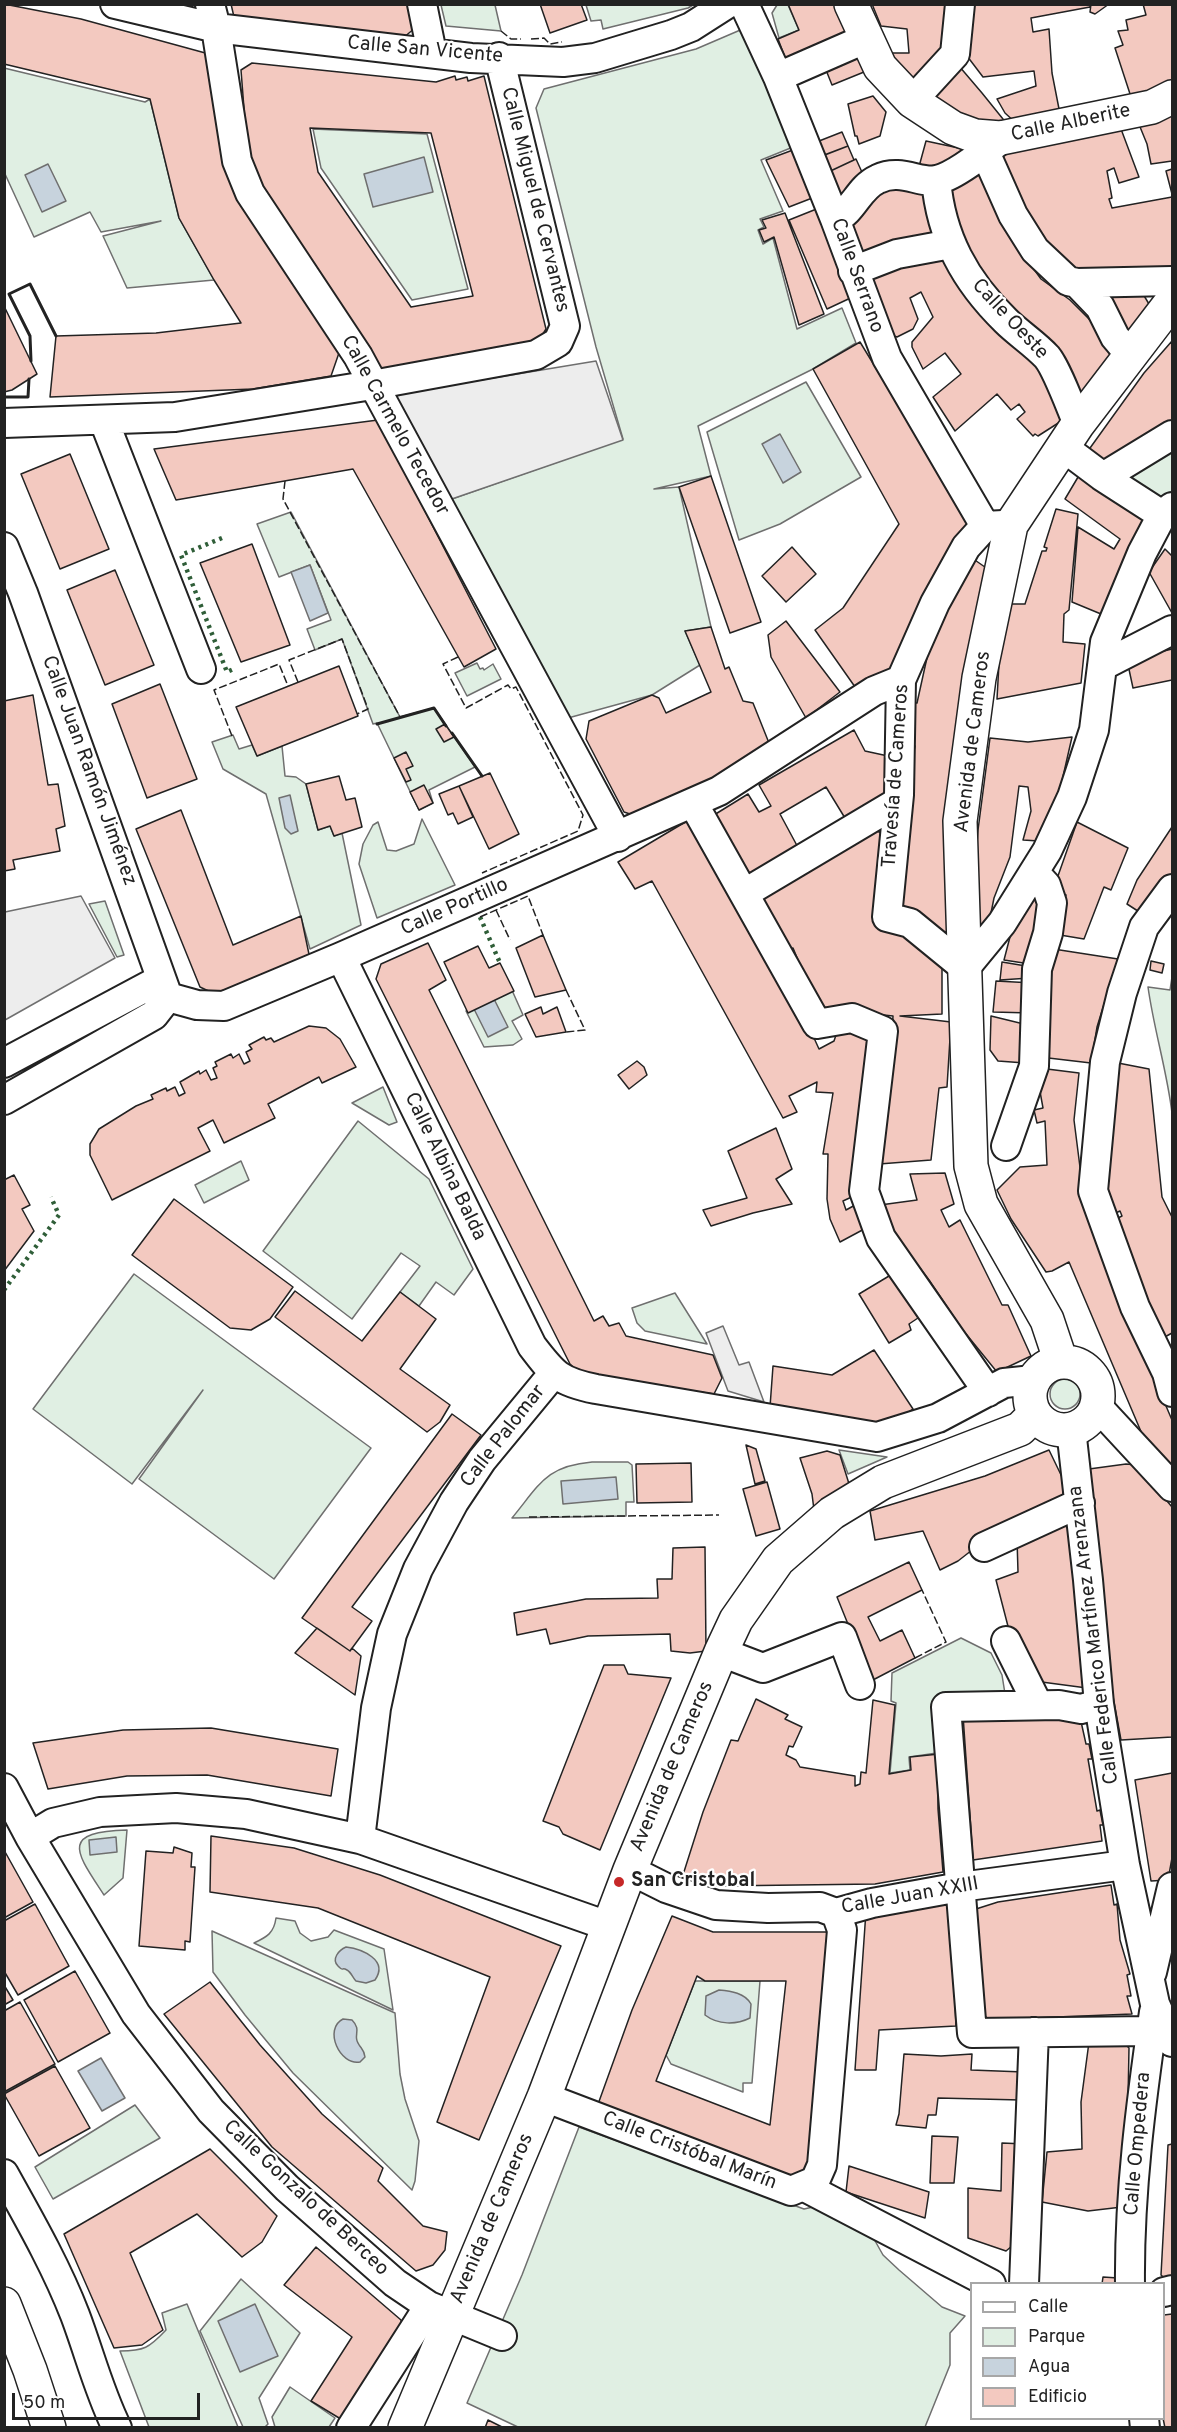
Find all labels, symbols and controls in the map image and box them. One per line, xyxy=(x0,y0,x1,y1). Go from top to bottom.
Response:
street label: Calle San Vicente xyxy=(346,32,504,70)
street label: Calle Miguel de Cervantes xyxy=(494,85,574,315)
street label: Calle Alberite xyxy=(1009,100,1133,148)
street label: Calle Serrano xyxy=(824,215,888,337)
street label: Calle Oeste xyxy=(966,275,1052,365)
street label: Calle Carmelo Tecedor xyxy=(334,332,454,520)
street label: Avenida de Cameros xyxy=(951,650,997,834)
street label: Calle Juan Ramón Jiménez xyxy=(35,653,141,889)
street label: Travesía de Cameros xyxy=(879,683,915,869)
street label: Calle Portillo xyxy=(398,874,512,942)
street label: Calle Albina Balda xyxy=(398,1089,490,1245)
street label: Calle Palomar xyxy=(456,1381,552,1493)
street label: Calle Federico Martínez Arenzana xyxy=(1065,1484,1125,1786)
street label: Avenida de Cameros xyxy=(626,1678,720,1856)
place label: San Cristobal xyxy=(631,1870,755,1894)
street label: Calle Juan XXIII xyxy=(839,1873,981,1921)
marker: San Cristobal xyxy=(612,1875,626,1889)
street label: Calle Ompedera xyxy=(1121,2071,1157,2217)
street label: Calle Cristóbal Marín xyxy=(598,2108,780,2196)
street label: Calle Gonzalo de Berceo xyxy=(217,2116,393,2282)
street label: Avenida de Cameros xyxy=(446,2130,540,2308)
legend xyxy=(970,2282,1165,2420)
text: Calle xyxy=(1028,2296,1068,2319)
text: Parque xyxy=(1028,2326,1085,2349)
text: Agua xyxy=(1028,2356,1070,2379)
scale bar xyxy=(15,2381,202,2419)
text: Edificio xyxy=(1028,2386,1087,2409)
text: 50 m xyxy=(23,2392,65,2415)

